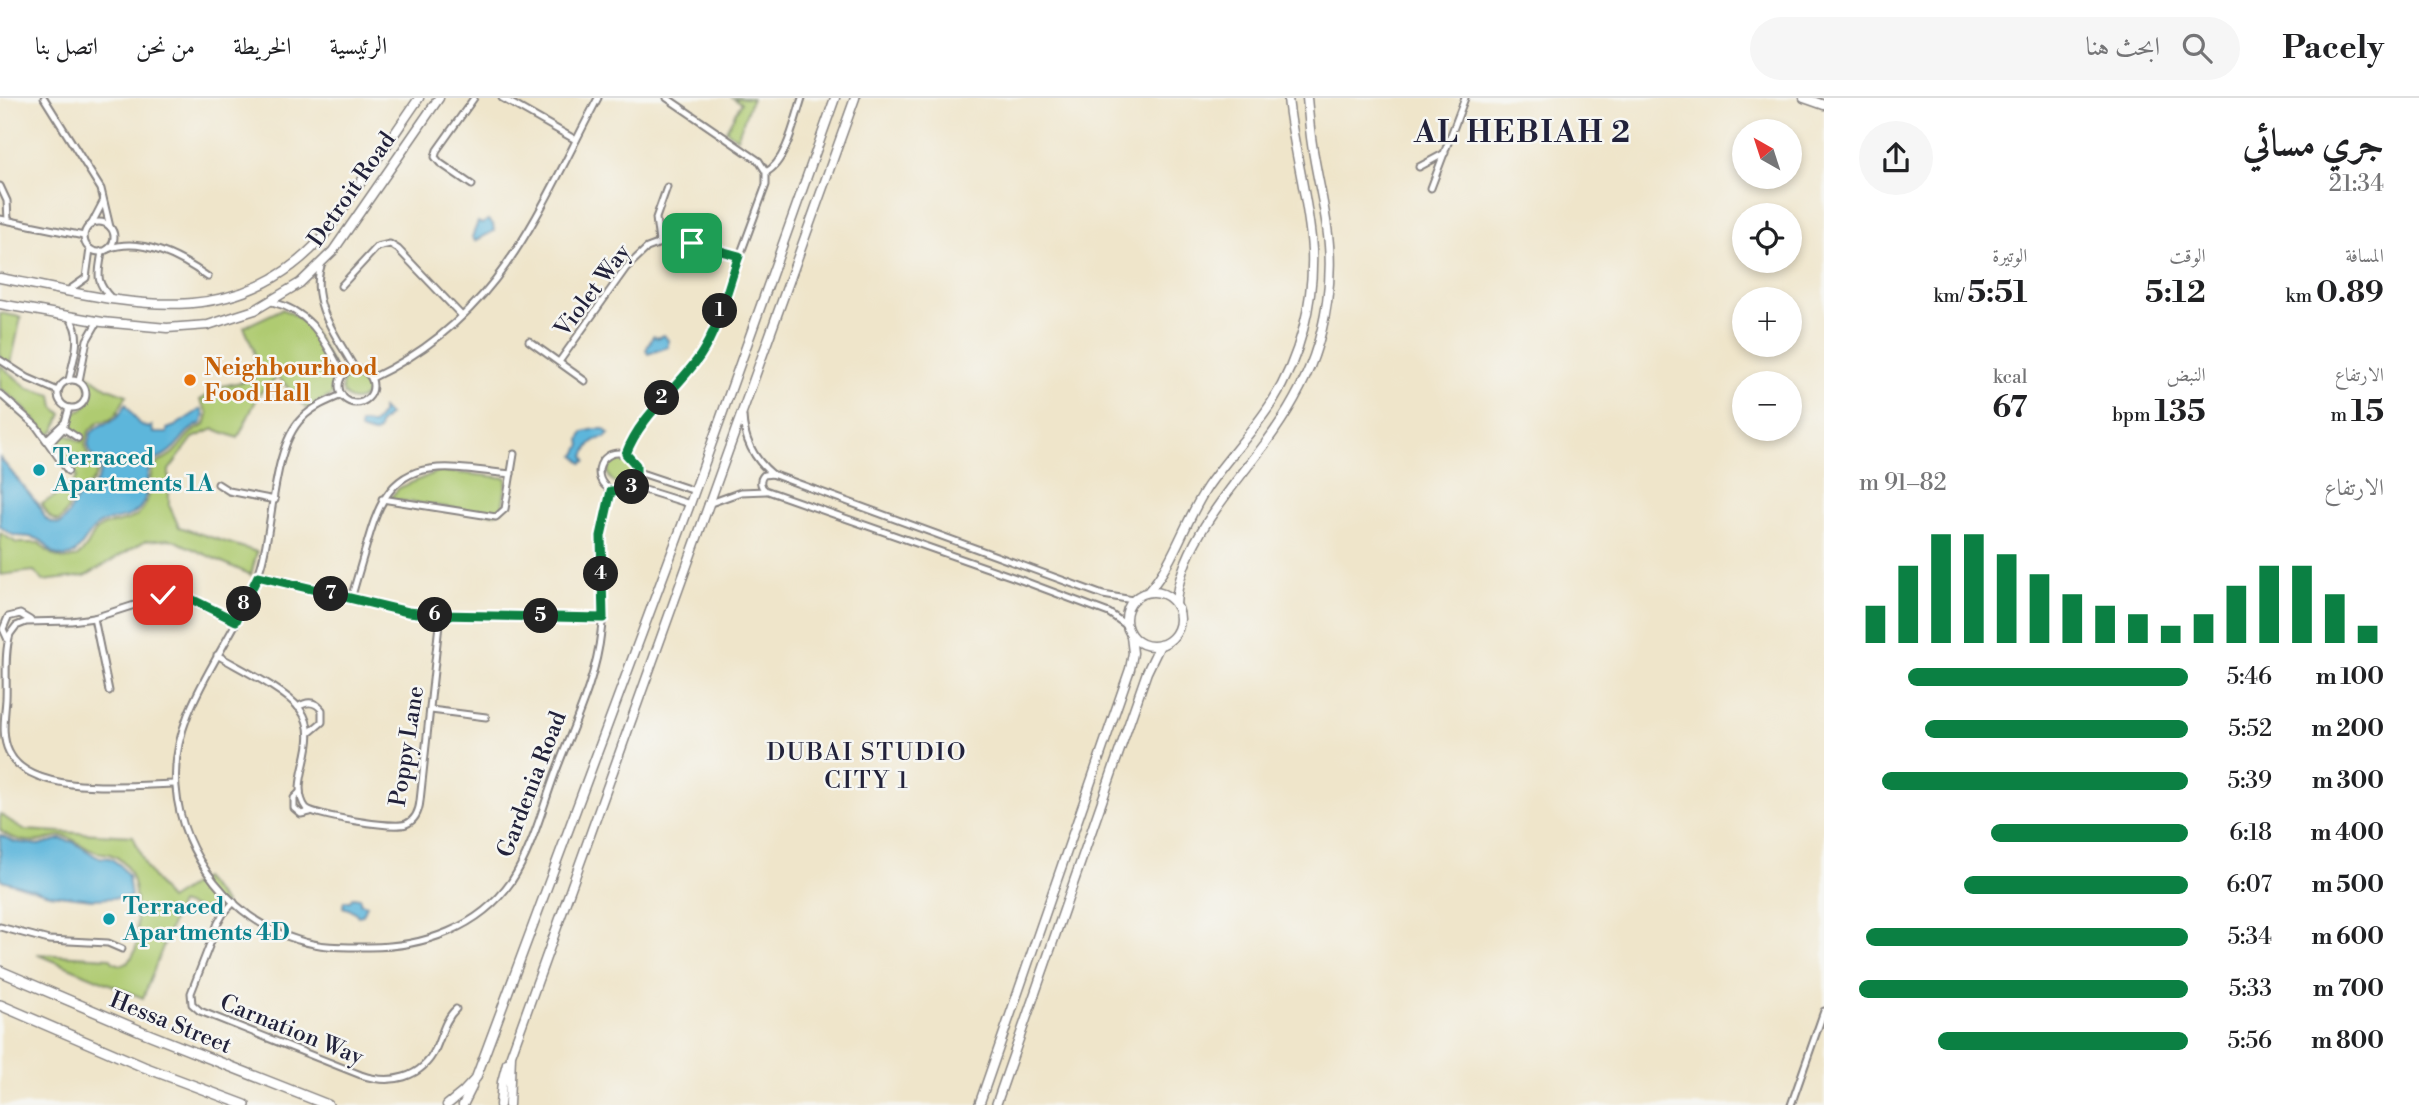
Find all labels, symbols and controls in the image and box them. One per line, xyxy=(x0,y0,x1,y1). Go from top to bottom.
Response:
search box xyxy=(1750,17,2240,80)
text: Pacely xyxy=(2282,28,2384,69)
icon: search xyxy=(2178,29,2216,67)
text: ابحث هنا xyxy=(2086,31,2160,63)
text: اتصل بنا xyxy=(35,32,98,62)
text: من نحن xyxy=(136,32,195,62)
text: الخريطة xyxy=(233,32,292,62)
text: الرئيسية xyxy=(330,32,387,62)
district label: AL HEBIAH 2 xyxy=(1413,114,1632,152)
north arrow xyxy=(1732,119,1802,189)
map controls xyxy=(1732,119,1802,441)
text: جري مسائي xyxy=(2243,120,2384,167)
button: share xyxy=(1859,121,1933,195)
street label: Detroit Road xyxy=(302,127,402,252)
text: 21:34 xyxy=(2329,170,2384,198)
button: locate xyxy=(1732,203,1802,273)
pin xyxy=(662,213,722,273)
icon: arrive xyxy=(673,224,711,262)
street label: Violet Way xyxy=(548,238,637,343)
text: الوتيرة xyxy=(1992,244,2027,268)
text: الوقت xyxy=(2169,244,2206,268)
text: المسافة xyxy=(2345,244,2384,268)
text: 5:51 xyxy=(1968,274,2027,312)
text: 5:12 xyxy=(2145,274,2206,312)
text: 0.89 xyxy=(2316,274,2384,312)
text: /km xyxy=(1933,284,1968,308)
text: km xyxy=(2285,284,2316,308)
button: + xyxy=(1732,287,1802,357)
pin: 1 xyxy=(702,294,738,328)
text: 1 xyxy=(715,298,724,322)
place label: Neighbourhood Food Hall xyxy=(204,354,378,408)
text: النبض xyxy=(2167,363,2206,387)
text: الارتفاع xyxy=(2335,363,2384,387)
text: kcal xyxy=(1993,365,2027,389)
button: − xyxy=(1732,371,1802,441)
marker: Neighbourhood Food Hall xyxy=(182,372,198,388)
pin: 2 xyxy=(644,380,680,416)
text: 2 xyxy=(656,385,667,409)
text: 67 xyxy=(1992,389,2027,427)
text: 135 xyxy=(2155,393,2206,431)
text: 15 xyxy=(2351,393,2384,431)
text: bpm xyxy=(2112,403,2155,427)
text: m xyxy=(2330,403,2351,427)
place label: Terraced Apartments 1A xyxy=(52,444,214,498)
marker: Terraced Apartments 1A xyxy=(31,462,47,478)
text: 82–91 m xyxy=(1859,469,1947,497)
pin: 3 xyxy=(614,470,650,504)
text: 3 xyxy=(626,474,637,498)
text: الارتفاع xyxy=(2324,474,2384,502)
pin: 4 xyxy=(584,556,618,592)
text: 4 xyxy=(594,561,607,585)
pin xyxy=(133,565,193,625)
icon: check xyxy=(144,576,182,614)
pin: 7 xyxy=(314,576,348,612)
text: 7 xyxy=(325,581,336,605)
pin: 8 xyxy=(226,587,262,622)
text: 8 xyxy=(237,591,250,615)
pin: 6 xyxy=(418,598,452,632)
pin: 5 xyxy=(524,598,558,634)
text: 6 xyxy=(429,602,440,626)
text: 5 xyxy=(535,603,546,627)
text: 5:46 xyxy=(2227,663,2272,691)
text: 100 m xyxy=(2316,663,2384,691)
street label: Poppy Lane xyxy=(384,684,430,808)
street label: Gardenia Road xyxy=(491,707,573,861)
text: 5:52 xyxy=(2228,715,2272,743)
text: 200 m xyxy=(2312,715,2384,743)
district label: DUBAI STUDIO CITY 1 xyxy=(767,738,967,796)
text: 5:39 xyxy=(2227,767,2272,795)
text: 300 m xyxy=(2312,767,2384,795)
text: 6:18 xyxy=(2229,819,2272,847)
text: 400 m xyxy=(2311,819,2384,847)
text: 6:07 xyxy=(2226,871,2272,899)
text: 500 m xyxy=(2312,871,2384,899)
place label: Terraced Apartments 4D xyxy=(122,893,290,947)
marker: Terraced Apartments 4D xyxy=(101,911,117,927)
text: 5:34 xyxy=(2227,923,2272,951)
text: 600 m xyxy=(2311,923,2384,951)
text: 5:33 xyxy=(2229,975,2272,1003)
text: 700 m xyxy=(2313,975,2384,1003)
street label: Hessa Street xyxy=(106,986,236,1060)
street label: Carnation Way xyxy=(216,988,368,1072)
text: 5:56 xyxy=(2228,1027,2272,1055)
text: 800 m xyxy=(2311,1027,2384,1055)

